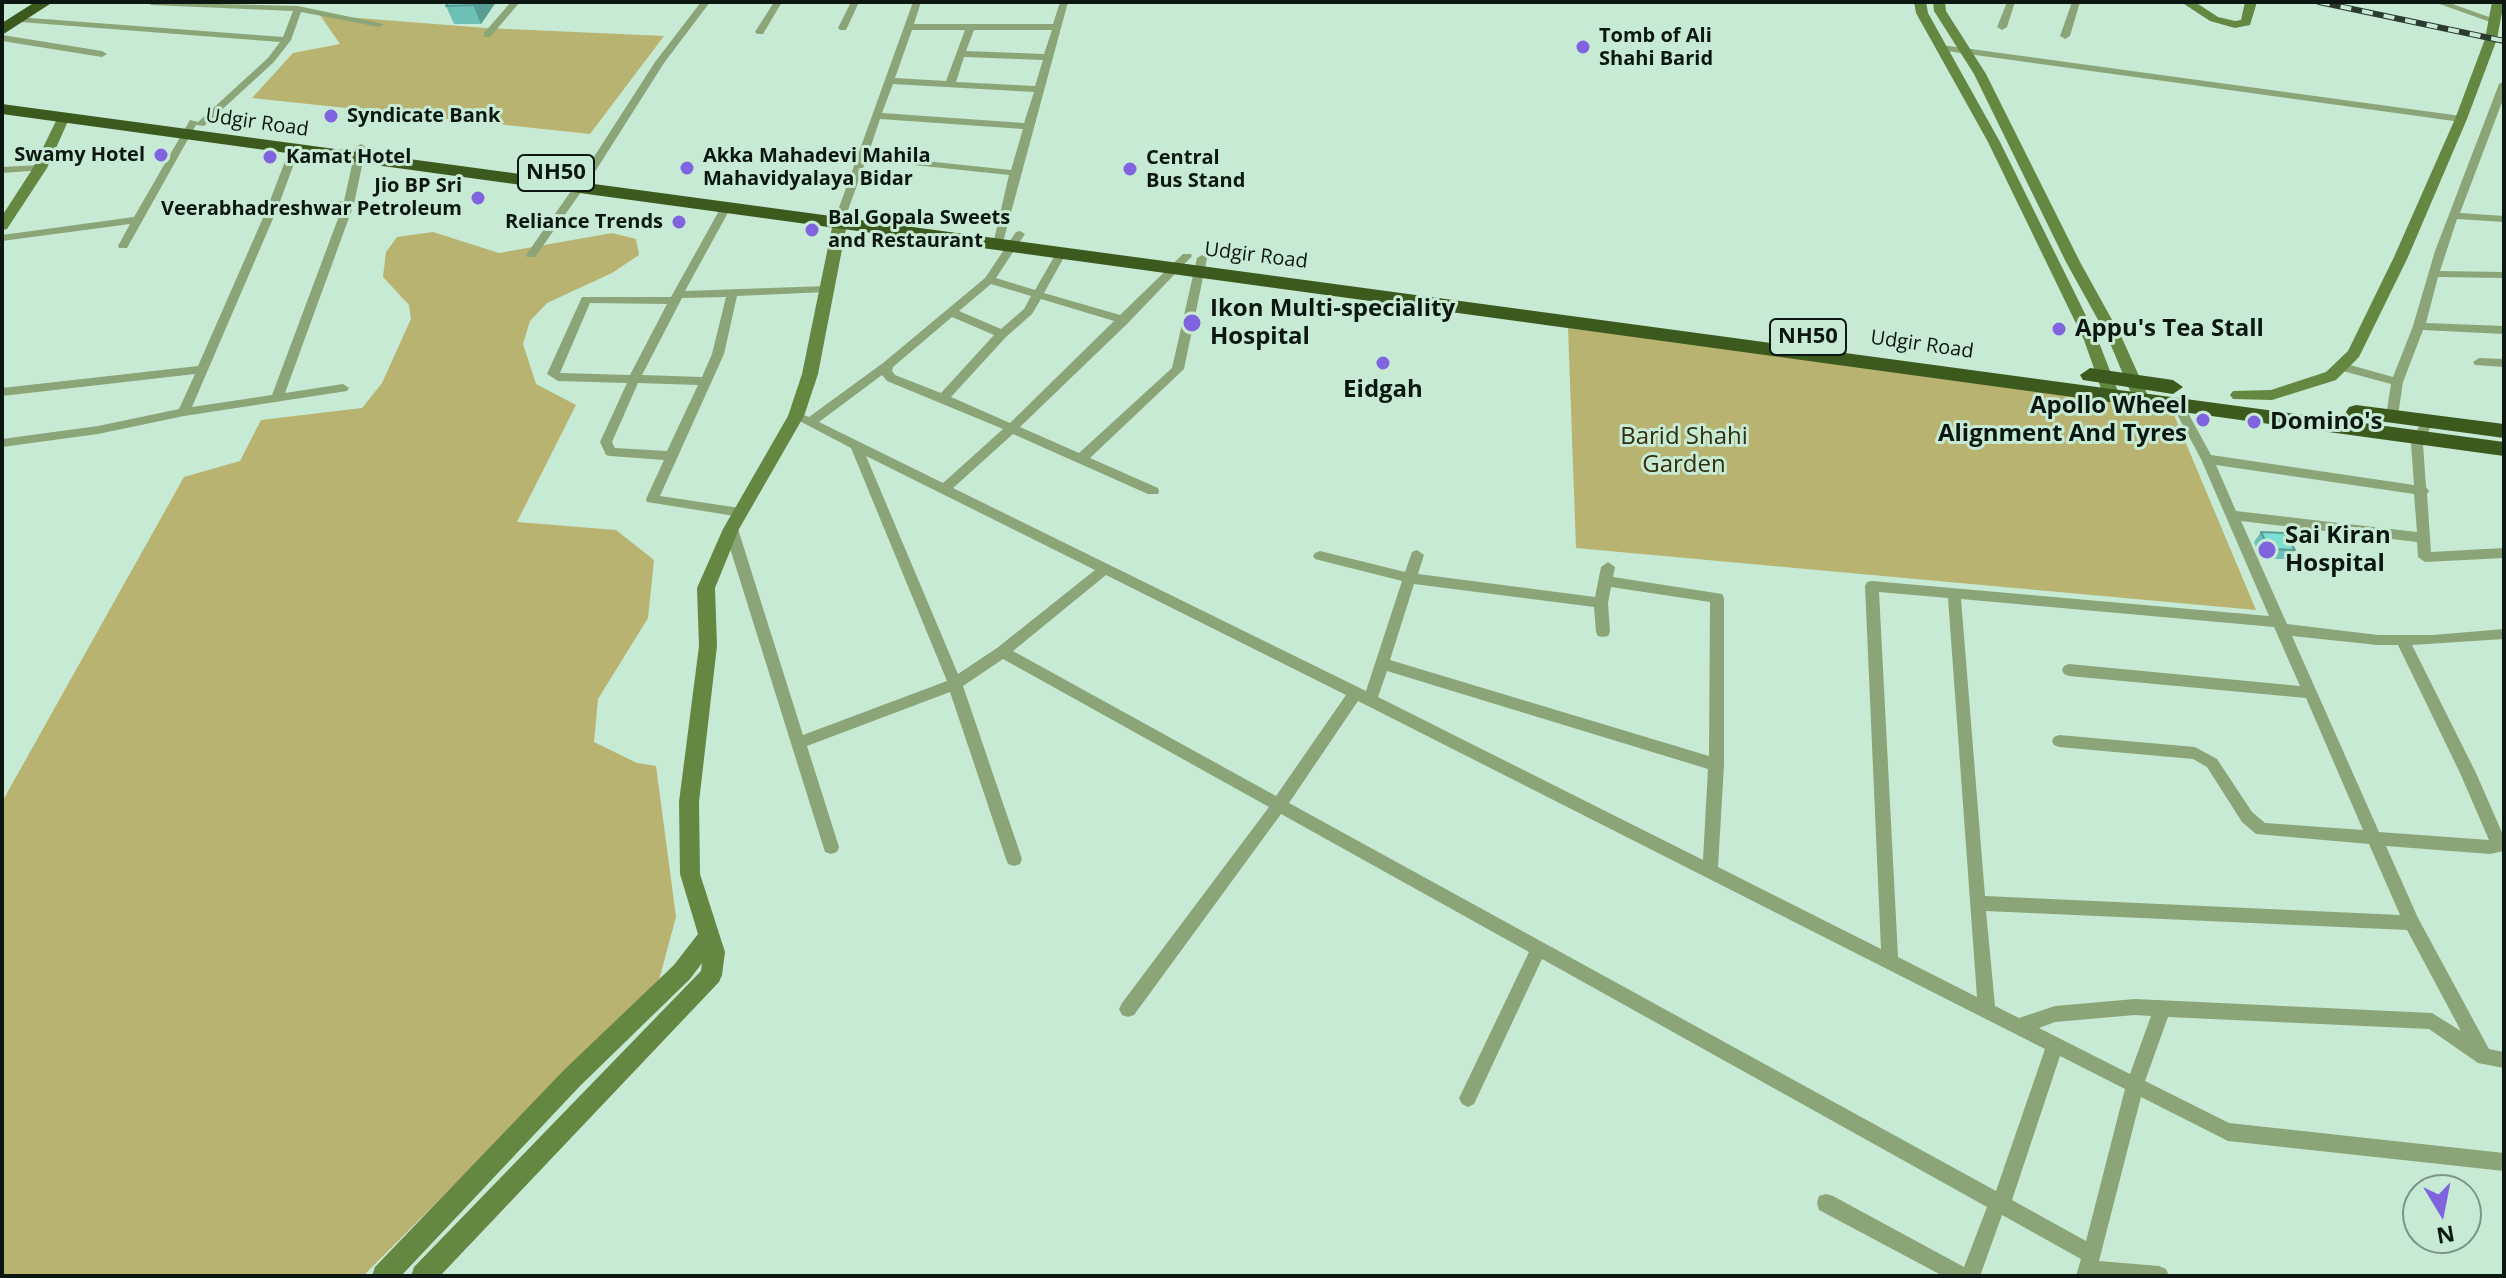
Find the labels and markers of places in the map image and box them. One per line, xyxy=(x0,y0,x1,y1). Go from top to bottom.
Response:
place label: Tomb of Ali Shahi Barid xyxy=(1599,24,1713,71)
marker: Tomb of Ali Shahi Barid xyxy=(1574,38,1592,56)
place label: Syndicate Bank xyxy=(347,104,500,128)
marker: Syndicate Bank xyxy=(322,107,340,125)
place label: Swamy Hotel xyxy=(14,143,145,167)
place label: Akka Mahadevi Mahila Mahavidyalaya Bidar xyxy=(703,144,931,191)
place label: Kamat Hotel xyxy=(286,145,411,169)
marker: Swamy Hotel xyxy=(152,146,170,164)
place label: Central Bus Stand xyxy=(1146,146,1245,193)
marker: Kamat Hotel xyxy=(261,148,279,166)
marker: Akka Mahadevi Mahila Mahavidyalaya Bidar xyxy=(678,159,696,177)
marker: Central Bus Stand xyxy=(1121,160,1139,178)
place label: Jio BP Sri Veerabhadreshwar Petroleum xyxy=(161,174,462,221)
marker: Jio BP Sri Veerabhadreshwar Petroleum xyxy=(469,189,487,207)
place label: Bal Gopala Sweets and Restaurant xyxy=(828,206,1010,253)
place label: Reliance Trends xyxy=(505,210,663,234)
marker: Reliance Trends xyxy=(670,213,688,231)
marker: Bal Gopala Sweets and Restaurant xyxy=(803,221,821,239)
place label: Ikon Multi-speciality Hospital xyxy=(1210,295,1455,351)
marker: Ikon Multi-speciality Hospital xyxy=(1181,312,1203,334)
place label: Appu's Tea Stall xyxy=(2075,315,2264,343)
marker: Appu's Tea Stall xyxy=(2050,320,2068,338)
marker: Eidgah xyxy=(1374,354,1392,372)
place label: Eidgah xyxy=(1343,376,1423,404)
place label: Apollo Wheel Alignment And Tyres xyxy=(1938,392,2187,448)
place label: Domino's xyxy=(2270,408,2382,436)
marker: Apollo Wheel Alignment And Tyres xyxy=(2194,411,2212,429)
marker: Domino's xyxy=(2245,413,2263,431)
place label: Sai Kiran Hospital xyxy=(2285,522,2391,578)
marker: Sai Kiran Hospital xyxy=(2256,539,2278,561)

